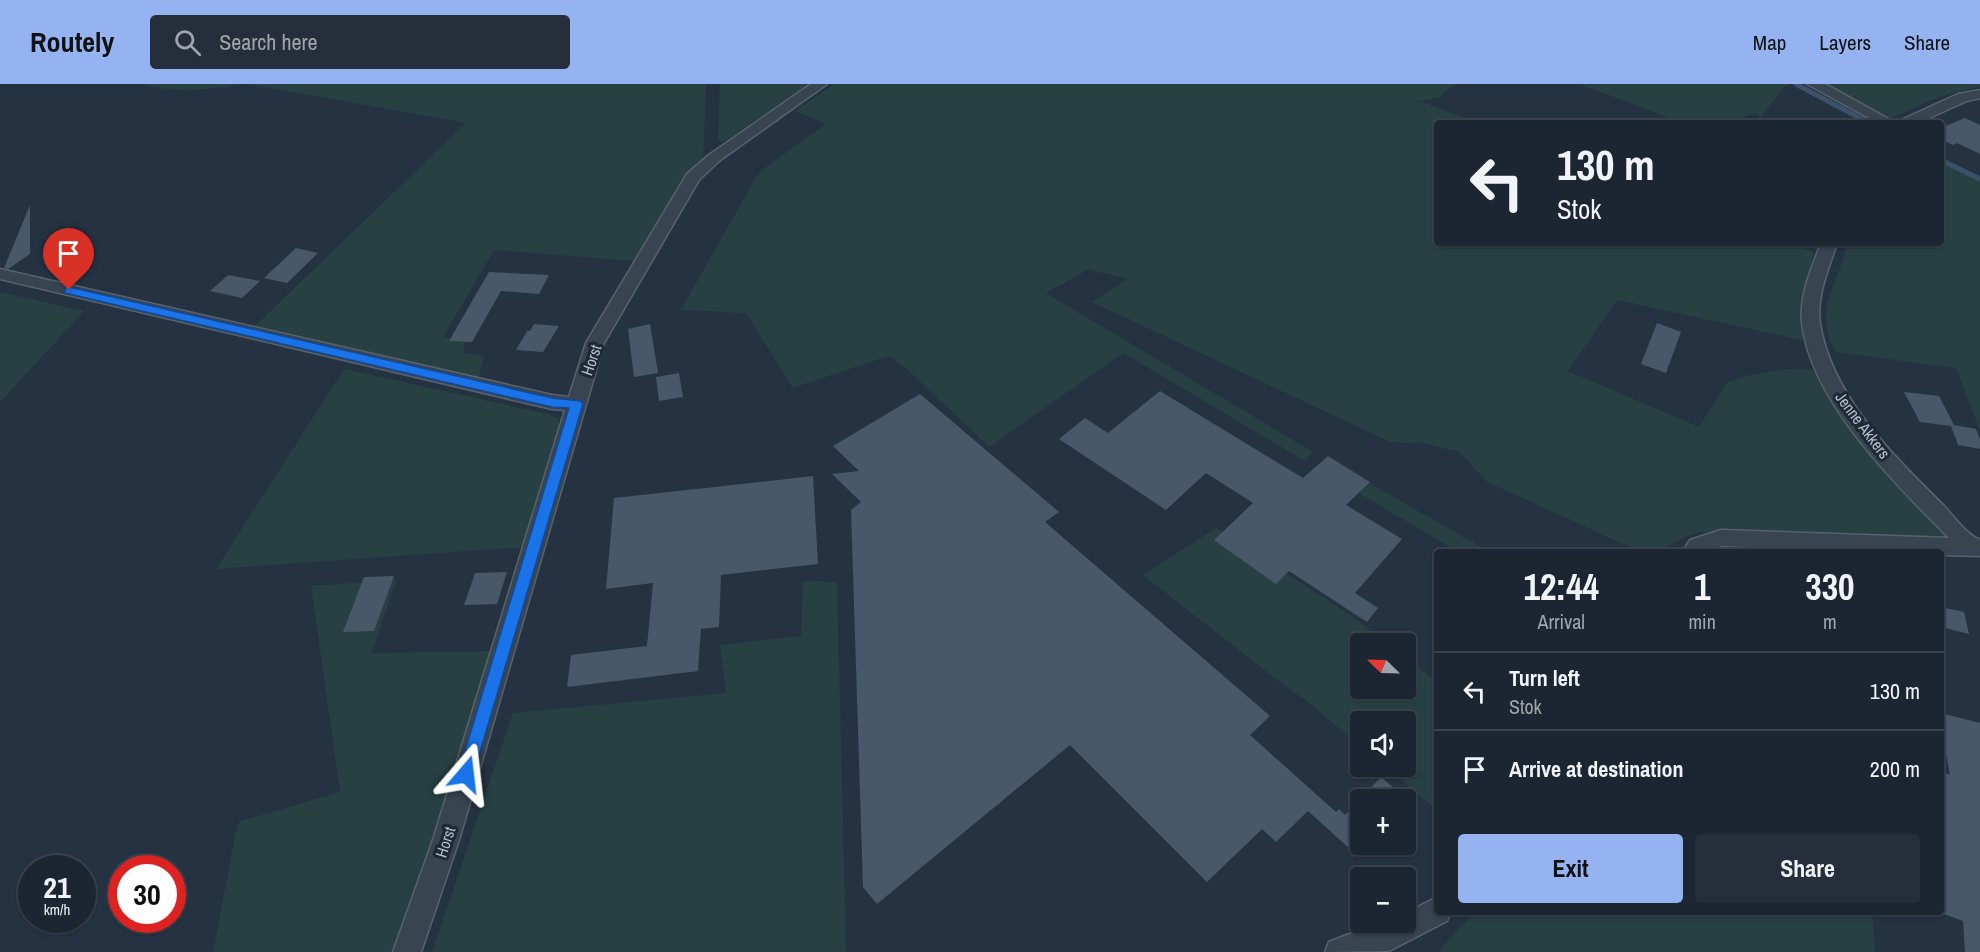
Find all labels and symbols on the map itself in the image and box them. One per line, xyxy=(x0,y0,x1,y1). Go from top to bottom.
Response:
pin xyxy=(43,228,94,290)
street label: Horst xyxy=(575,341,607,378)
street label: Jenne Akkers xyxy=(1831,387,1895,463)
north arrow xyxy=(1350,633,1416,699)
position arrow xyxy=(434,742,498,806)
street label: Horst xyxy=(430,823,460,860)
speed limit sign: 30 xyxy=(108,855,186,933)

